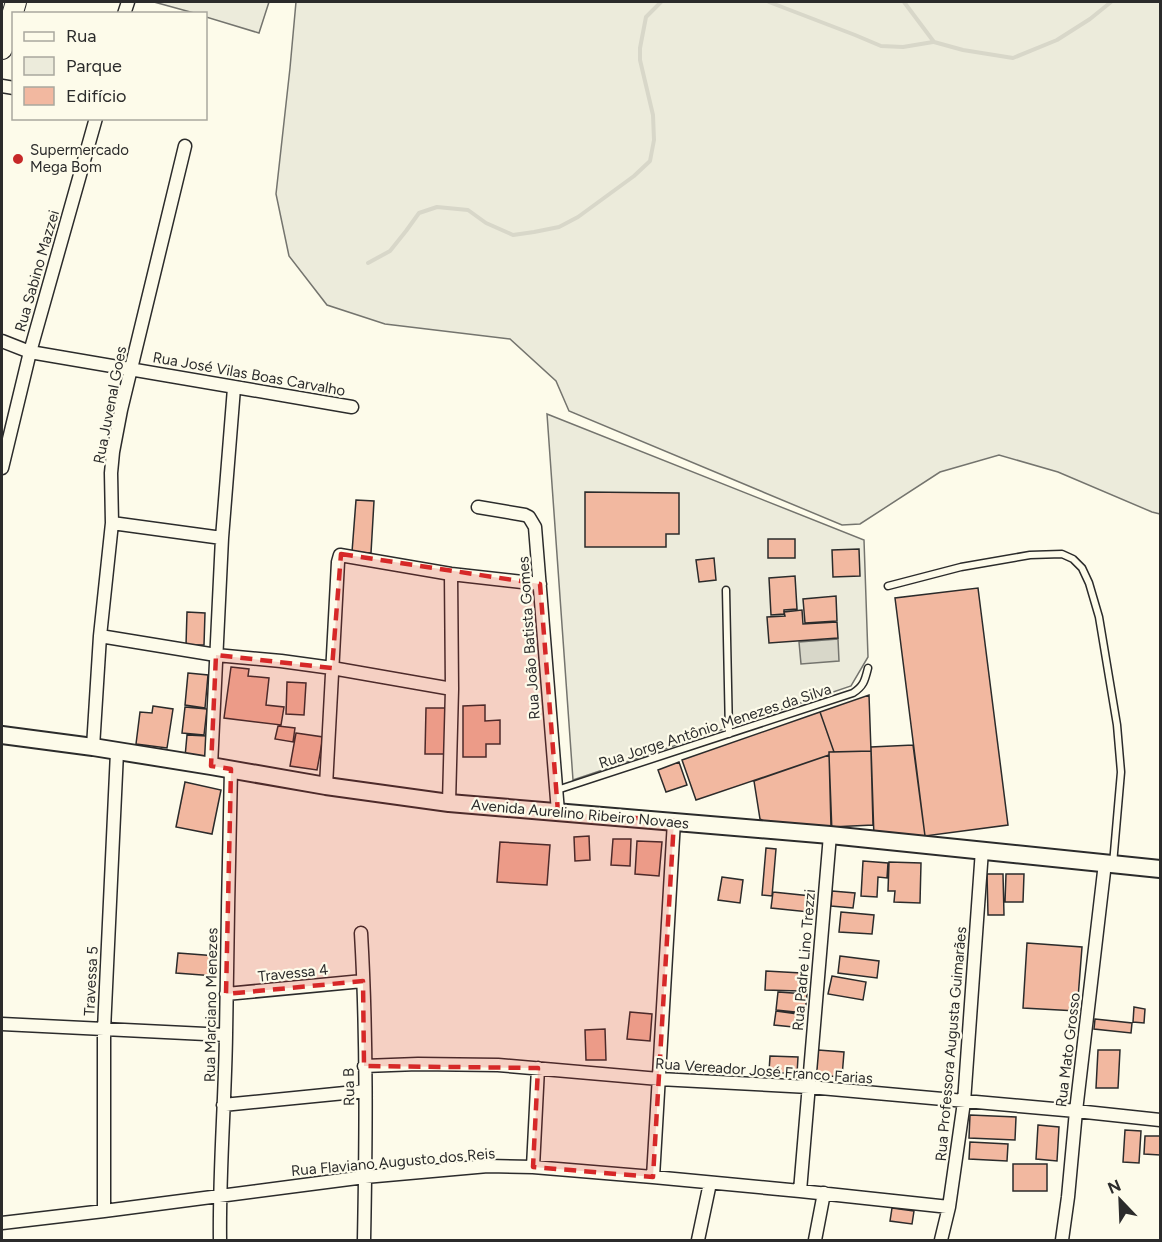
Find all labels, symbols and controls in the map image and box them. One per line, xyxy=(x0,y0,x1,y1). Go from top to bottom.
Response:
legend xyxy=(12,12,207,120)
text: Rua xyxy=(66,25,97,47)
text: Parque xyxy=(66,55,122,77)
text: Edifício xyxy=(66,85,127,107)
place label: Supermercado Mega Bom xyxy=(30,141,129,176)
marker: Supermercado Mega Bom xyxy=(11,152,25,166)
street label: Rua Sabino Mazzei xyxy=(11,208,63,334)
street label: Rua Juvenal Goes xyxy=(90,345,130,465)
street label: Rua José Vilas Boas Carvalho xyxy=(151,348,347,400)
street label: Rua João Batista Gomes xyxy=(514,556,544,720)
street label: Rua Jorge Antônio Menezes da Silva xyxy=(596,680,834,772)
street label: Avenida Aurelino Ribeiro Novaes xyxy=(470,796,690,832)
street label: Rua Padre Lino Trezzi xyxy=(789,888,819,1032)
street label: Rua Professora Augusta Guimarães xyxy=(932,926,970,1162)
street label: Rua Marciano Menezes xyxy=(201,928,221,1082)
street label: Travessa 5 xyxy=(80,946,102,1016)
street label: Travessa 4 xyxy=(257,960,329,986)
street label: Rua Mato Grosso xyxy=(1052,991,1084,1108)
street label: Rua Vereador José Franco Farias xyxy=(655,1054,873,1088)
street label: Rua B xyxy=(340,1068,358,1106)
street label: Rua Flaviano Augusto dos Reis xyxy=(290,1144,496,1180)
north arrow xyxy=(1090,1170,1150,1230)
text: N xyxy=(1105,1175,1124,1198)

